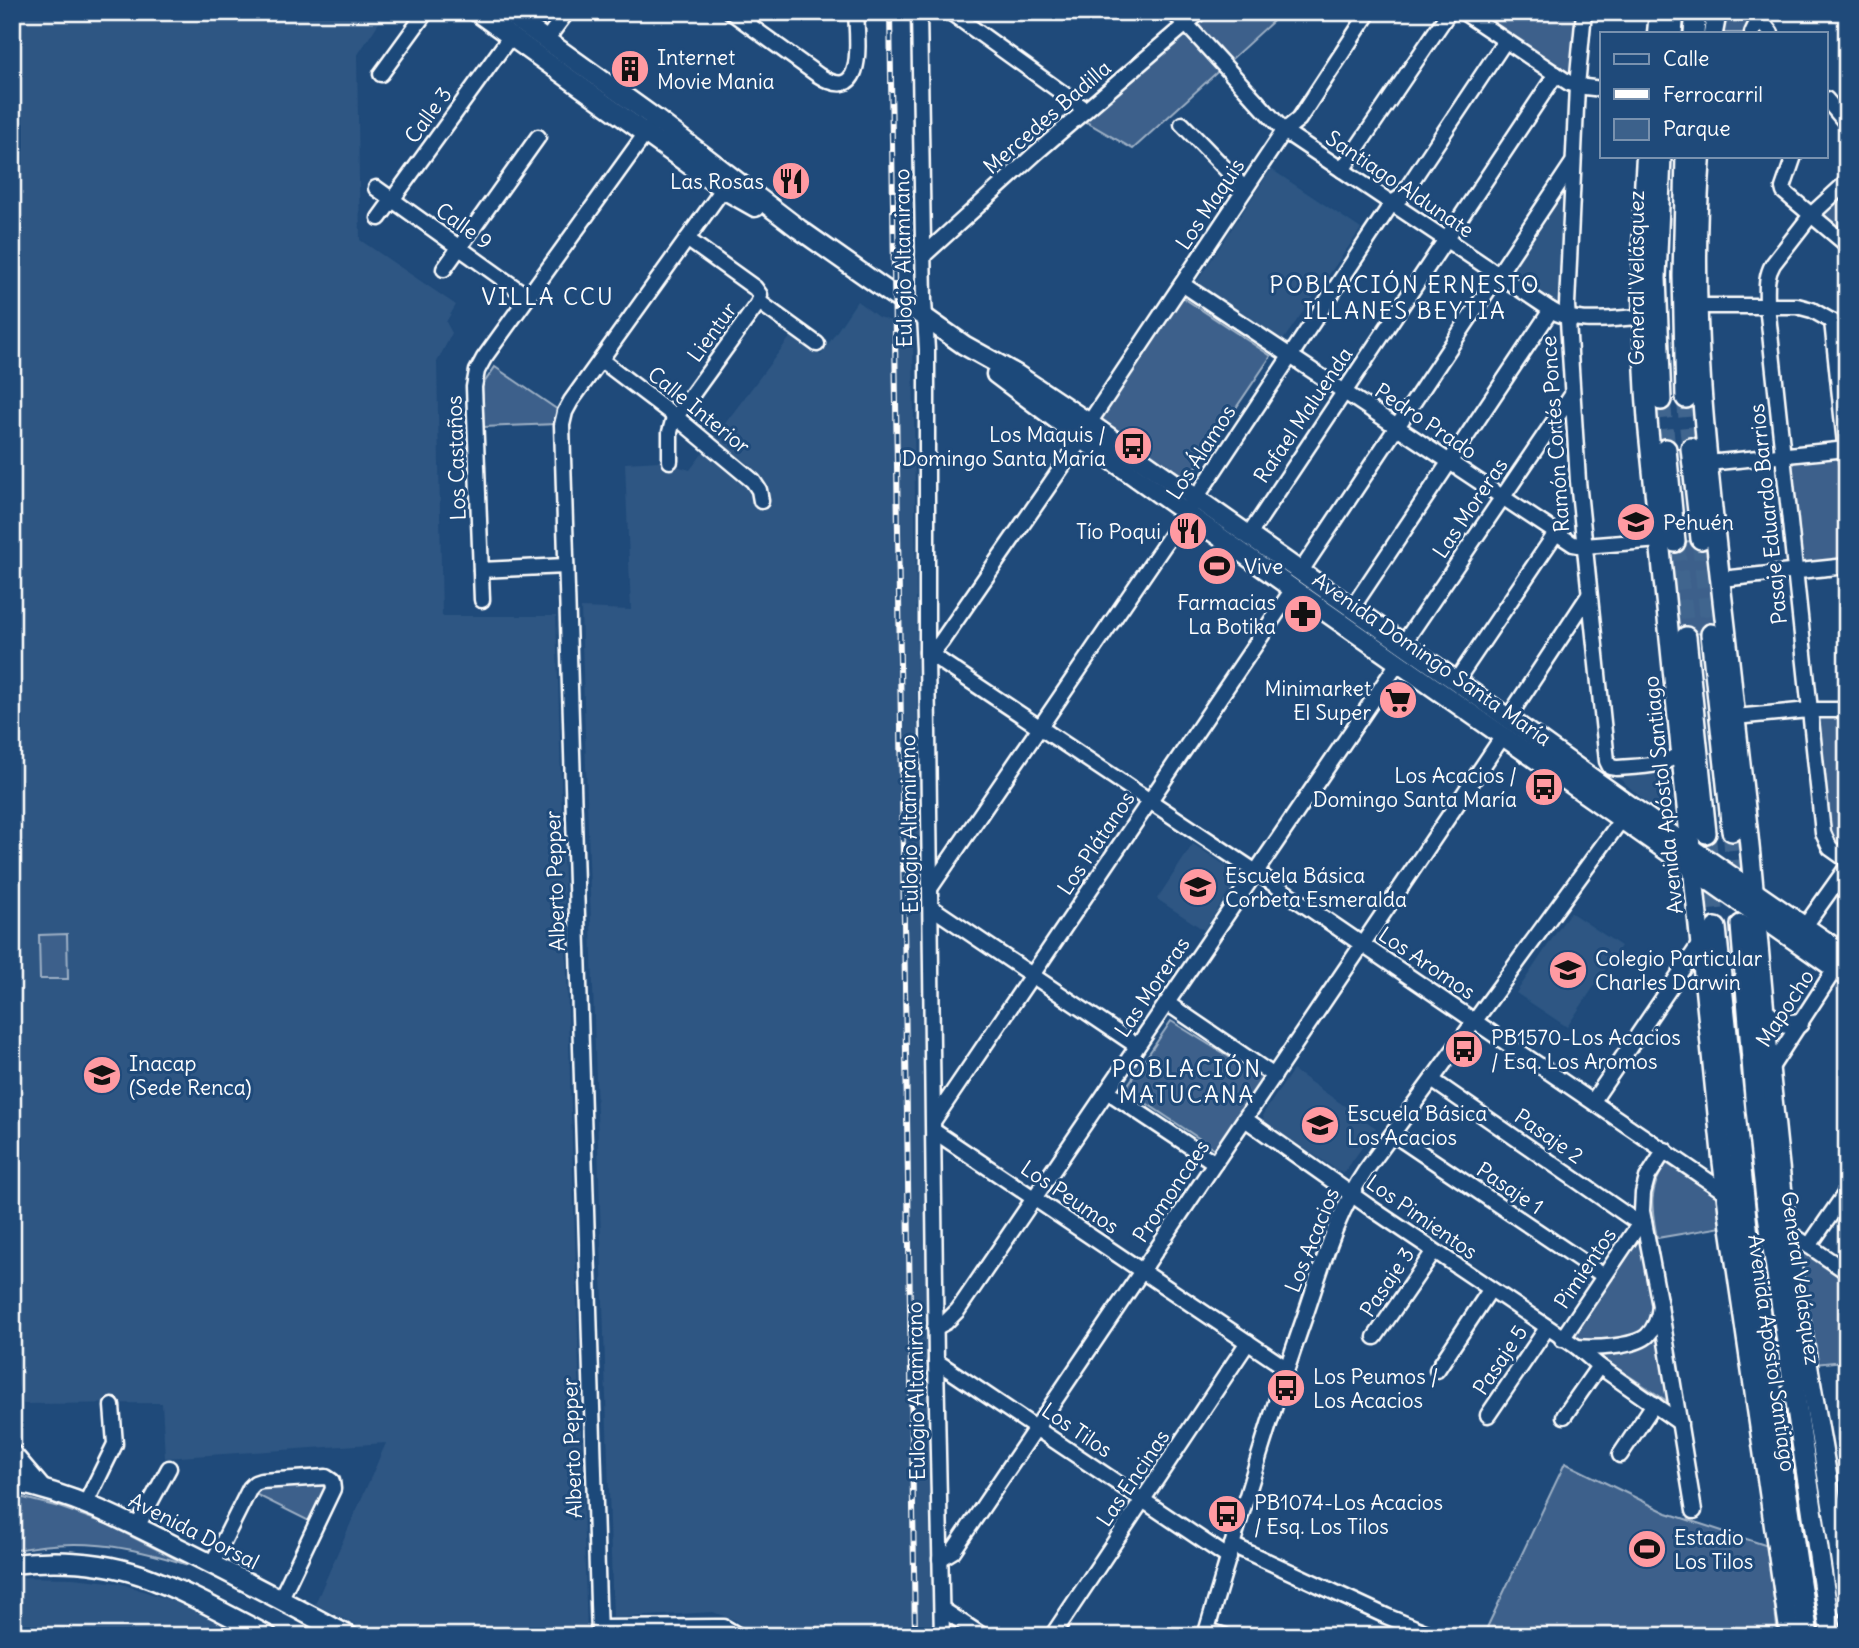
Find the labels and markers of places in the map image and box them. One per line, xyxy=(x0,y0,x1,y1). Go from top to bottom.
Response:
place label: Internet Movie Mania xyxy=(657,44,775,95)
building icon: Internet Movie Mania xyxy=(609,48,651,90)
restaurant icon: Las Rosas xyxy=(770,160,812,202)
place label: Las Rosas xyxy=(670,168,764,195)
place label: Los Maquis / Domingo Santa María xyxy=(902,421,1106,472)
bus stop icon: Los Maquis / Domingo Santa María xyxy=(1112,425,1154,467)
school or university icon: Pehuén xyxy=(1615,501,1657,543)
place label: Pehuén xyxy=(1663,509,1734,536)
restaurant icon: Tío Poqui xyxy=(1167,510,1209,552)
place label: Tío Poqui xyxy=(1076,518,1161,545)
sports icon: Vive xyxy=(1196,545,1238,587)
place label: Vive xyxy=(1244,553,1283,580)
place label: Farmacias La Botika xyxy=(1177,589,1276,640)
pharmacy icon: Farmacias La Botika xyxy=(1282,593,1324,635)
place label: Minimarket El Super xyxy=(1265,675,1371,726)
supermarket icon: Minimarket El Super xyxy=(1377,679,1419,721)
place label: Los Acacios / Domingo Santa María xyxy=(1313,762,1517,813)
bus stop icon: Los Acacios / Domingo Santa María xyxy=(1523,766,1565,808)
place label: Escuela Básica Corbeta Esmeralda xyxy=(1225,862,1407,913)
school or university icon: Escuela Básica Corbeta Esmeralda xyxy=(1177,866,1219,908)
place label: Colegio Particular Charles Darwin xyxy=(1595,945,1763,996)
school or university icon: Colegio Particular Charles Darwin xyxy=(1547,949,1589,991)
place label: PB1570-Los Acacios / Esq. Los Aromos xyxy=(1491,1024,1681,1075)
bus stop icon: PB1570-Los Acacios / Esq. Los Aromos xyxy=(1443,1028,1485,1070)
place label: Inacap (Sede Renca) xyxy=(129,1050,252,1101)
school or university icon: Inacap (Sede Renca) xyxy=(81,1054,123,1096)
place label: Escuela Básica Los Acacios xyxy=(1347,1100,1487,1151)
school or university icon: Escuela Básica Los Acacios xyxy=(1299,1104,1341,1146)
place label: Los Peumos / Los Acacios xyxy=(1313,1363,1438,1414)
bus stop icon: Los Peumos / Los Acacios xyxy=(1265,1367,1307,1409)
place label: PB1074-Los Acacios / Esq. Los Tilos xyxy=(1254,1489,1443,1540)
bus stop icon: PB1074-Los Acacios / Esq. Los Tilos xyxy=(1206,1493,1248,1535)
place label: Estadio Los Tilos xyxy=(1674,1524,1753,1575)
sports icon: Estadio Los Tilos xyxy=(1626,1528,1668,1570)

